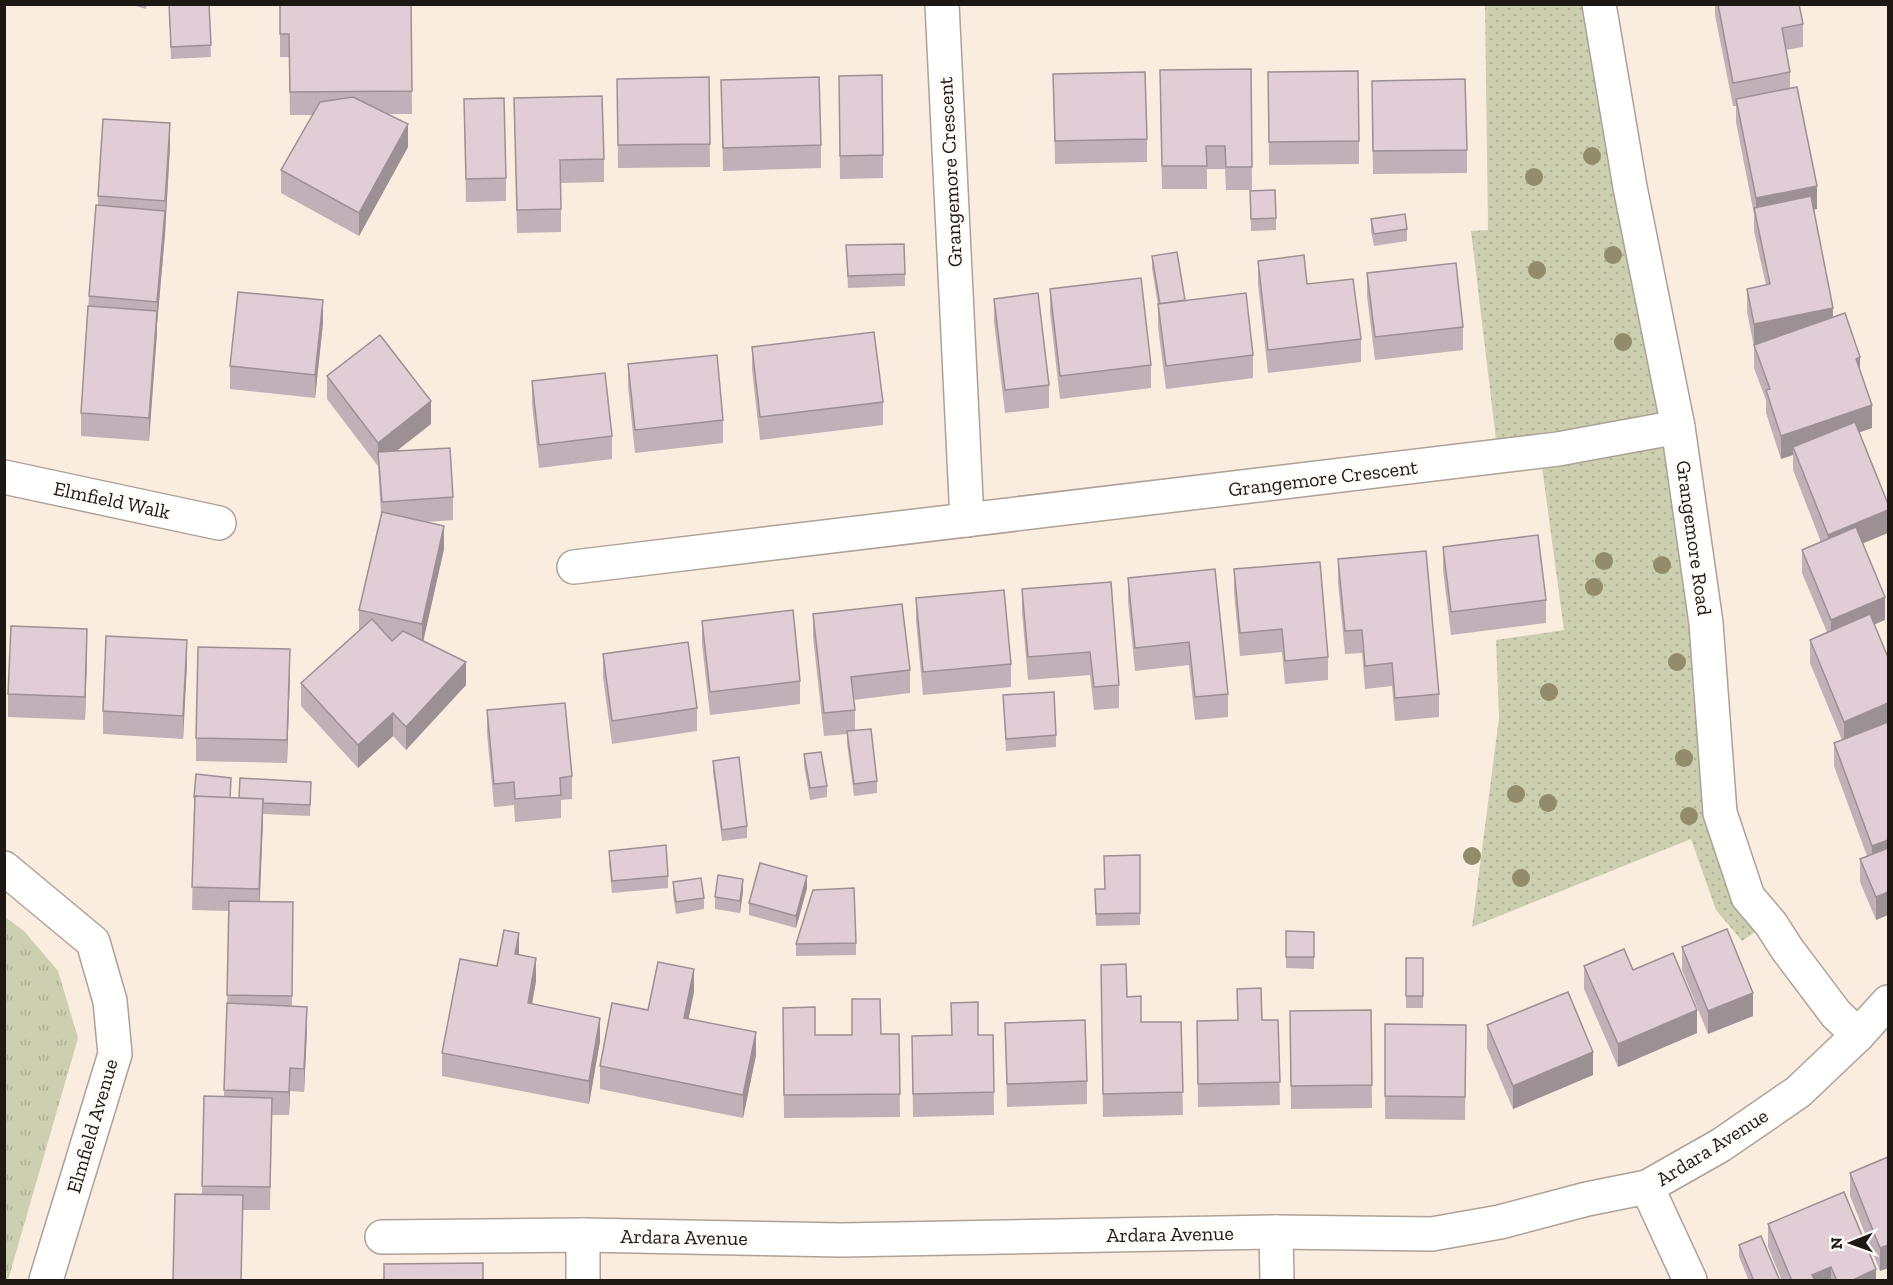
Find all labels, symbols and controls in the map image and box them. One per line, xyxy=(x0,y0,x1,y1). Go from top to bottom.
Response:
street label: Grangemore Crescent xyxy=(933,76,967,268)
street label: Grangemore Crescent xyxy=(1227,454,1420,502)
street label: Grangemore Road xyxy=(1671,459,1717,617)
street label: Elmfield Walk xyxy=(52,476,173,524)
street label: Elmfield Avenue xyxy=(61,1056,123,1196)
street label: Ardara Avenue xyxy=(1652,1103,1772,1191)
north arrow xyxy=(1821,1213,1881,1273)
street label: Ardara Avenue xyxy=(1106,1221,1234,1247)
street label: Ardara Avenue xyxy=(620,1224,748,1250)
text: N xyxy=(1827,1237,1846,1250)

